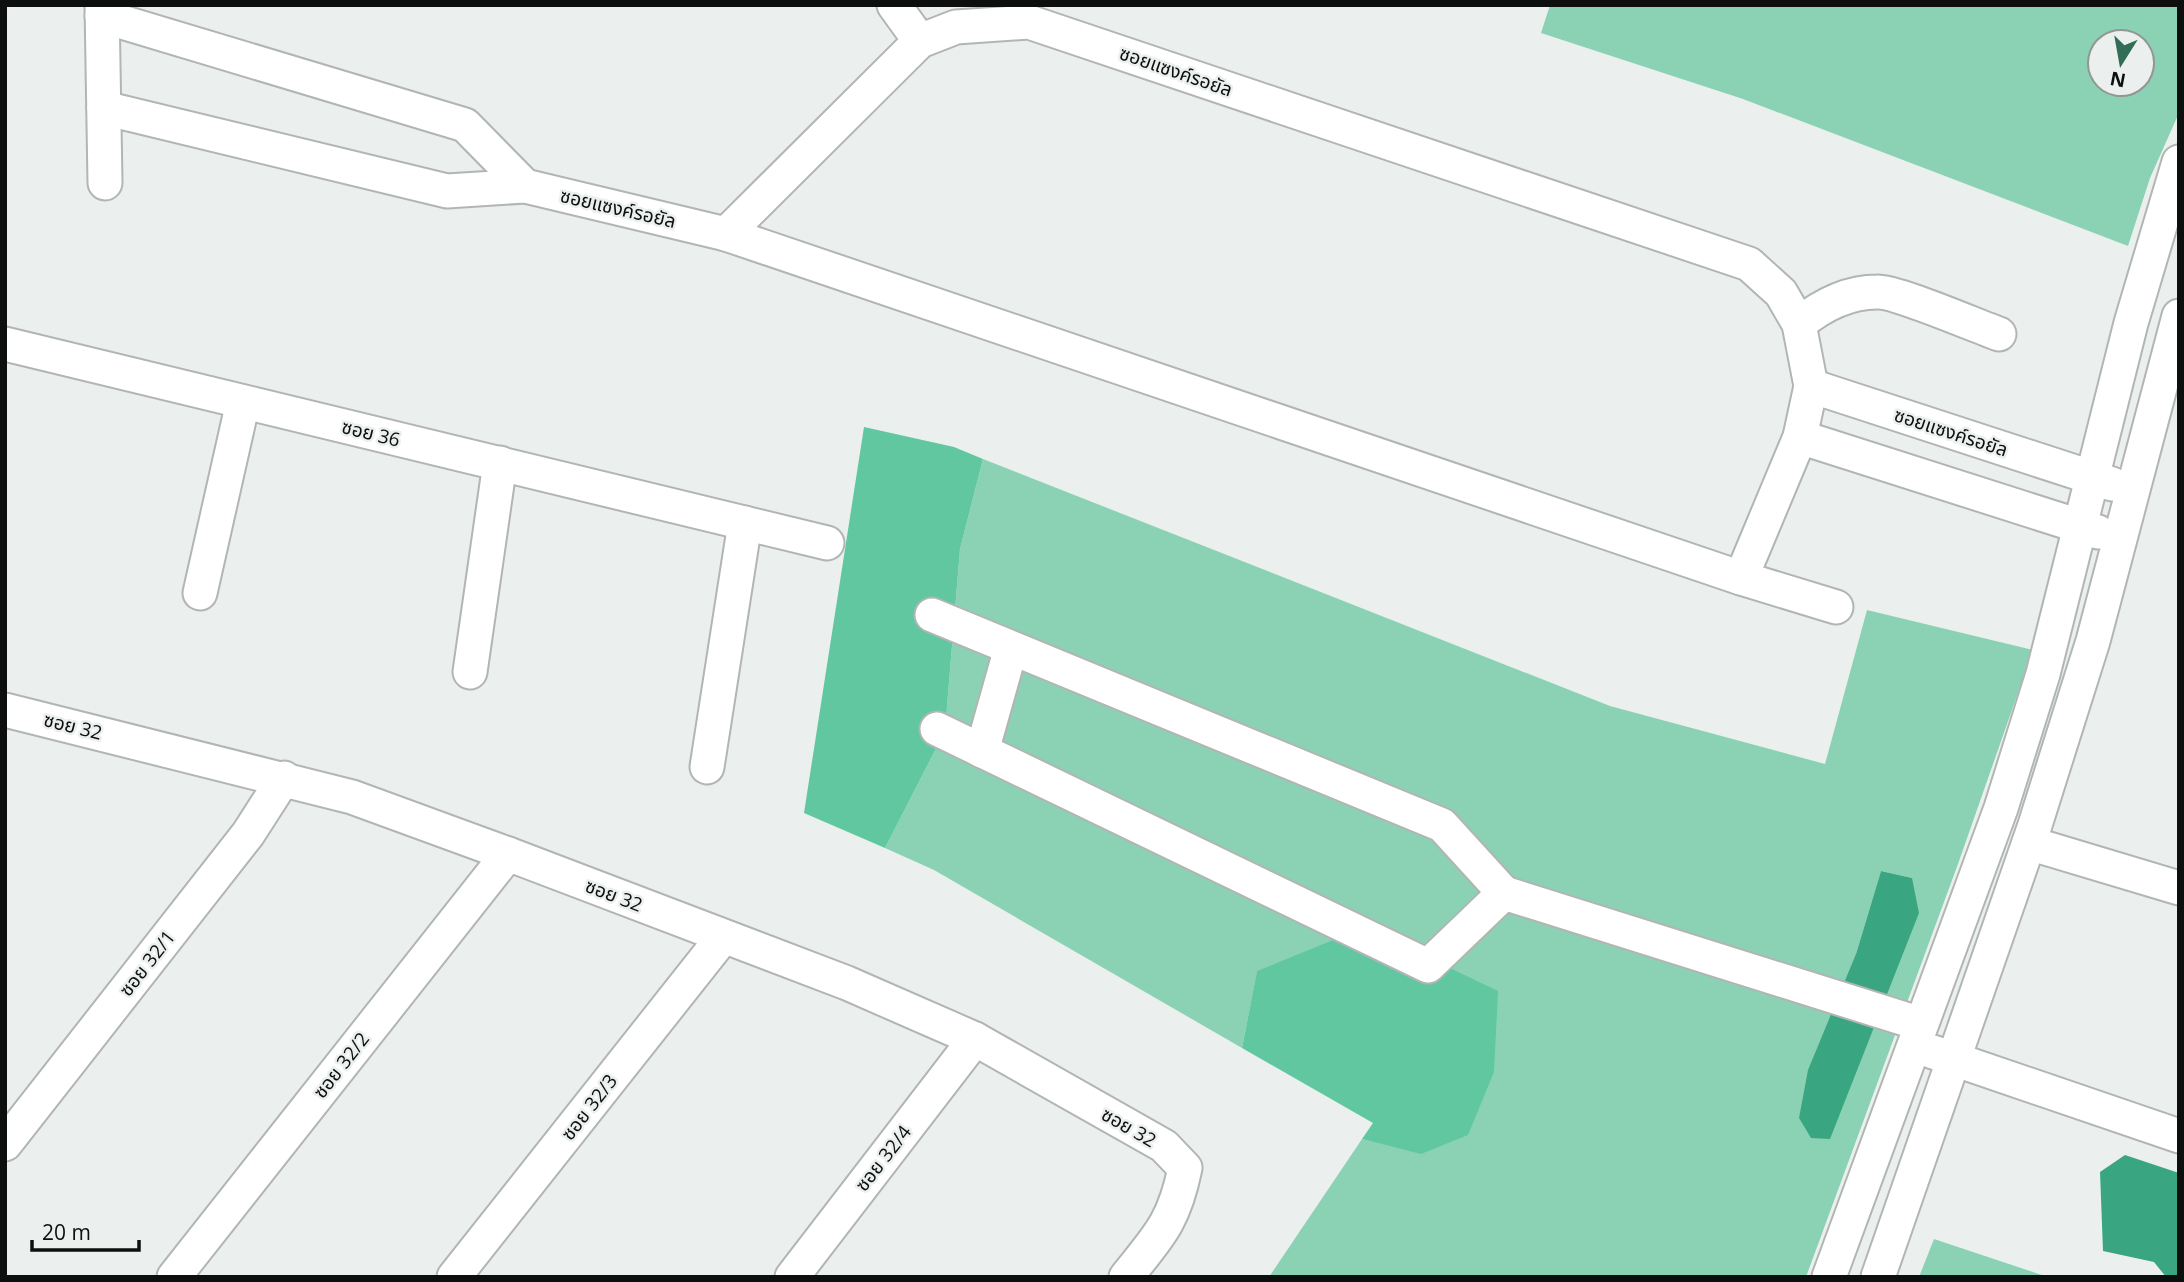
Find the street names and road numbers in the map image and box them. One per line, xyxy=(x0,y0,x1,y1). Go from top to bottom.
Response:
street label: ซอยแซงค์รอยัล xyxy=(1116,39,1236,103)
street label: ซอยแซงค์รอยัล xyxy=(558,182,678,234)
street label: ซอยแซงค์รอยัล xyxy=(1891,401,2011,463)
street label: ซอย 36 xyxy=(339,413,403,453)
street label: ซอย 32 xyxy=(41,706,105,746)
street label: ซอย 32 xyxy=(582,872,646,918)
street label: ซอย 32/1 xyxy=(113,925,181,1001)
street label: ซอย 32/2 xyxy=(307,1027,375,1103)
street label: ซอย 32/3 xyxy=(555,1069,623,1145)
street label: ซอย 32 xyxy=(1097,1101,1161,1153)
street label: ซอย 32/4 xyxy=(849,1119,917,1196)

